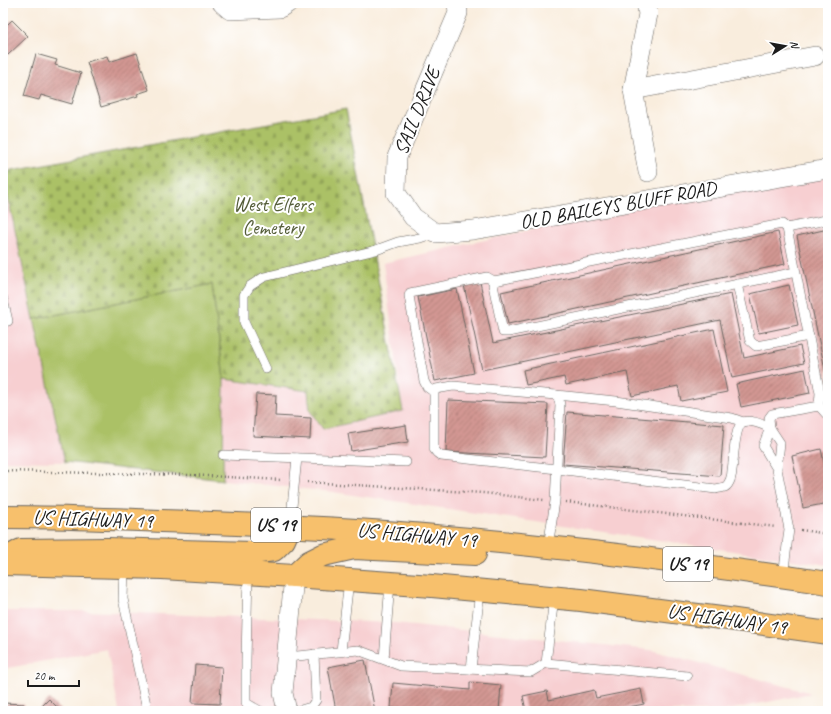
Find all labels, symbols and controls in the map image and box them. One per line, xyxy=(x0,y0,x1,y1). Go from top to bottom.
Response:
north arrow xyxy=(765,26,805,66)
text: N xyxy=(787,39,803,51)
street label: SAIL DRIVE xyxy=(388,62,447,158)
street label: OLD BAILEYS BLUFF ROAD xyxy=(518,175,720,235)
park label: West Elfers Cemetery xyxy=(233,192,315,240)
street label: US HIGHWAY 19 xyxy=(33,504,155,534)
road number: US 19 xyxy=(251,508,301,542)
street label: US HIGHWAY 19 xyxy=(356,517,480,553)
road number: US 19 xyxy=(663,547,713,581)
street label: US HIGHWAY 19 xyxy=(666,598,790,640)
scale bar xyxy=(28,662,79,688)
text: 20 m xyxy=(34,668,56,684)

